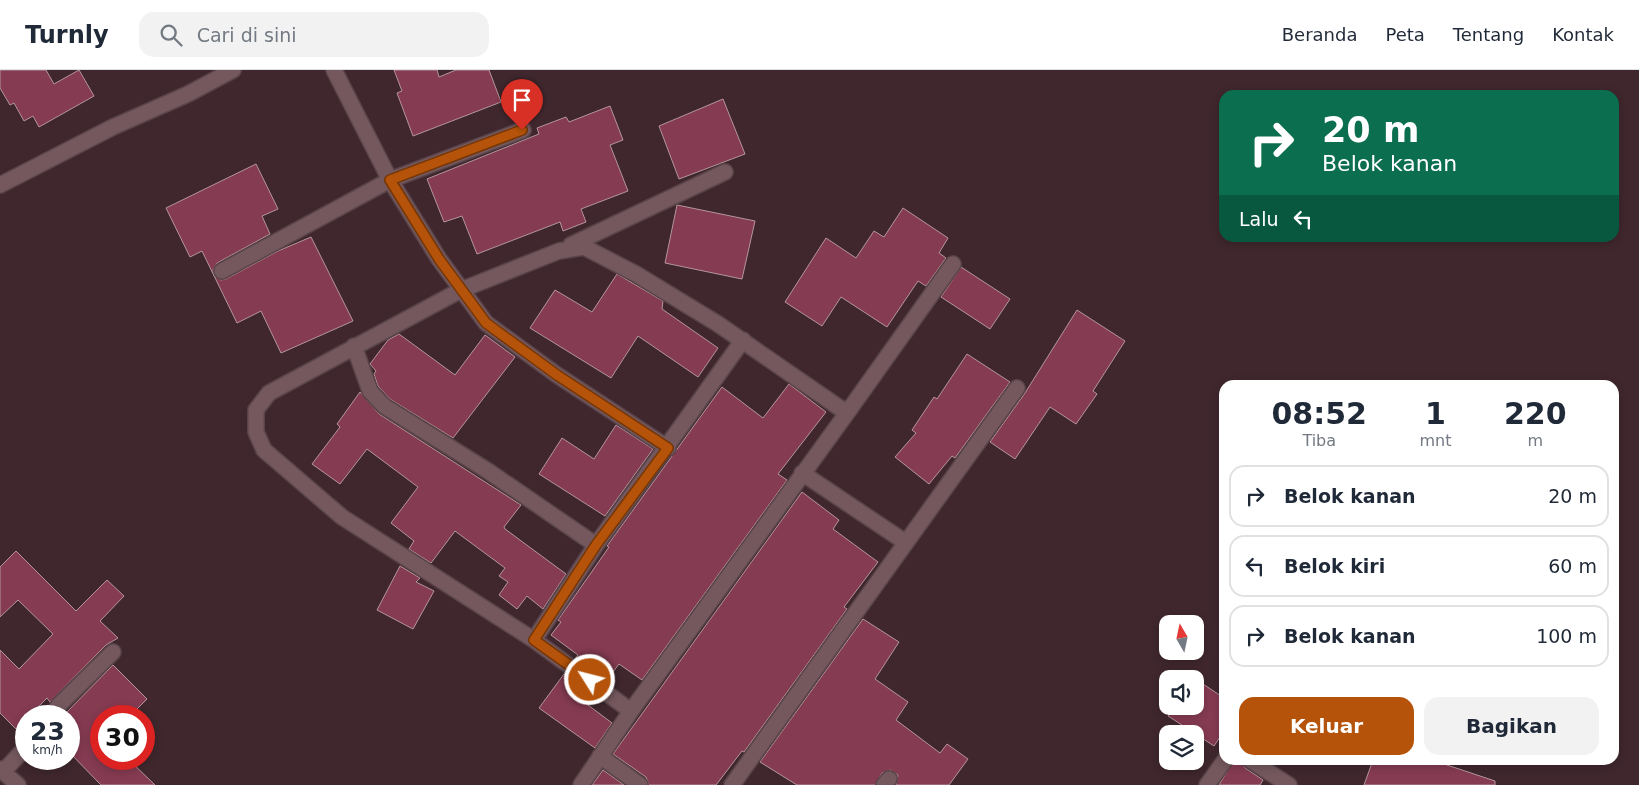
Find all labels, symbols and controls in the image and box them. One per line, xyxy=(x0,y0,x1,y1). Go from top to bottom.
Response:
search box xyxy=(139,12,489,57)
text: Turnly xyxy=(25,21,109,49)
icon: search xyxy=(157,21,185,49)
text: Cari di sini xyxy=(197,24,297,46)
text: Beranda xyxy=(1282,24,1357,45)
text: Peta xyxy=(1385,24,1425,45)
text: Tentang xyxy=(1453,24,1524,45)
text: Kontak xyxy=(1552,24,1614,45)
pin xyxy=(501,79,543,130)
icon: arrive xyxy=(508,86,536,114)
icon: right xyxy=(1239,110,1304,175)
text: 20 m xyxy=(1322,110,1419,150)
text: Belok kanan xyxy=(1322,151,1457,176)
icon: left xyxy=(1289,205,1317,233)
text: Lalu xyxy=(1239,208,1279,230)
text: 08:52 xyxy=(1271,396,1367,431)
text: 1 xyxy=(1425,396,1446,431)
text: 220 xyxy=(1504,396,1567,431)
text: Tiba xyxy=(1302,431,1336,450)
text: mnt xyxy=(1419,431,1451,450)
text: m xyxy=(1527,431,1543,450)
icon: right xyxy=(1241,482,1269,510)
text: Belok kanan xyxy=(1284,485,1416,507)
text: 20 m xyxy=(1548,485,1597,507)
icon: left xyxy=(1241,552,1269,580)
text: Belok kiri xyxy=(1284,555,1385,577)
text: 60 m xyxy=(1548,555,1597,577)
north arrow xyxy=(1159,615,1204,660)
map controls xyxy=(1159,615,1204,770)
icon: right xyxy=(1241,622,1269,650)
text: Belok kanan xyxy=(1284,625,1416,647)
text: 100 m xyxy=(1536,625,1597,647)
position arrow xyxy=(563,653,615,705)
button: sound xyxy=(1159,670,1204,715)
button: Keluar xyxy=(1239,697,1414,755)
button: Bagikan xyxy=(1424,697,1599,755)
speed limit sign: 30 xyxy=(90,705,155,770)
text: 23 xyxy=(30,717,65,746)
button: layers xyxy=(1159,725,1204,770)
text: km/h xyxy=(32,743,63,757)

